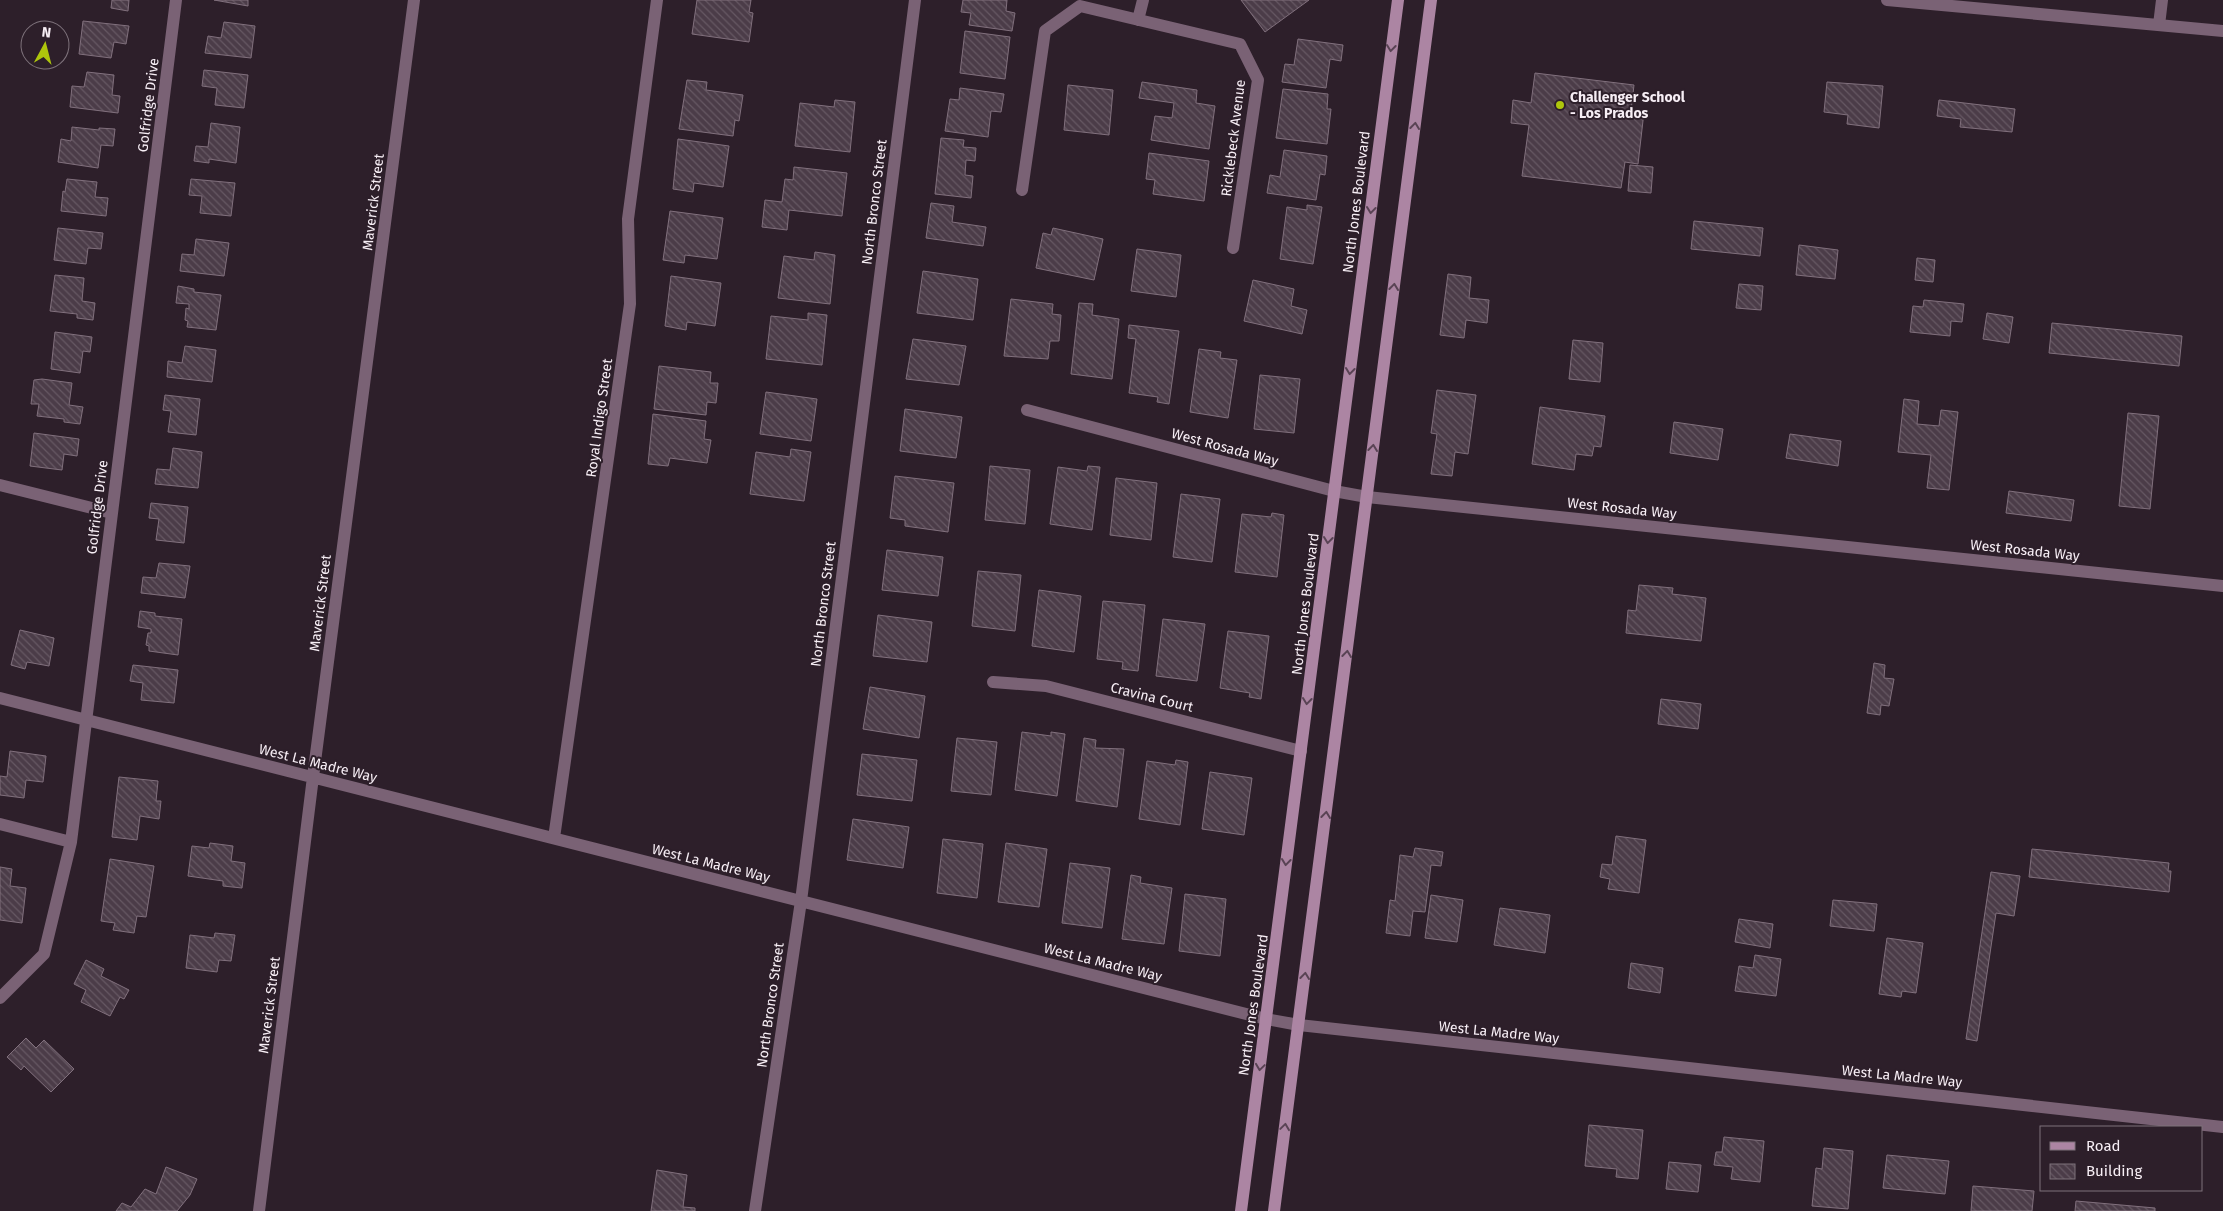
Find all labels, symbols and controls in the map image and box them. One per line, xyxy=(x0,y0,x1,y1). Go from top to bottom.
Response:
north arrow xyxy=(20,20,70,70)
text: N xyxy=(41,24,52,42)
one-way arrow xyxy=(1387,44,1397,53)
street label: Golfridge Drive xyxy=(134,57,163,153)
street label: Ricklebeck Avenue xyxy=(1218,79,1249,198)
place label: Challenger School - Los Prados xyxy=(1570,89,1686,122)
marker: Challenger School - Los Prados xyxy=(1554,99,1566,111)
one-way arrow xyxy=(1409,122,1420,130)
street label: North Jones Boulevard xyxy=(1339,130,1374,274)
street label: North Bronco Street xyxy=(858,137,891,266)
street label: Maverick Street xyxy=(359,152,388,252)
one-way arrow xyxy=(1366,206,1377,214)
one-way arrow xyxy=(1388,283,1399,291)
street label: Royal Indigo Street xyxy=(583,357,616,479)
one-way arrow xyxy=(1345,367,1356,375)
street label: West Rosada Way xyxy=(1170,425,1280,470)
one-way arrow xyxy=(1368,444,1378,453)
street label: Golfridge Drive xyxy=(83,459,112,555)
street label: West Rosada Way xyxy=(1566,494,1678,523)
street label: North Jones Boulevard xyxy=(1288,532,1323,676)
one-way arrow xyxy=(1323,536,1334,544)
street label: West Rosada Way xyxy=(1969,536,2081,565)
street label: North Bronco Street xyxy=(807,539,840,668)
street label: Maverick Street xyxy=(306,553,335,653)
one-way arrow xyxy=(1341,650,1352,658)
street label: Cravina Court xyxy=(1109,679,1196,716)
one-way arrow xyxy=(1302,697,1313,705)
street label: West La Madre Way xyxy=(257,741,379,786)
one-way arrow xyxy=(1320,811,1331,819)
street label: West La Madre Way xyxy=(650,841,772,886)
one-way arrow xyxy=(1282,858,1292,866)
street label: North Jones Boulevard xyxy=(1235,933,1272,1077)
street label: North Bronco Street xyxy=(753,940,788,1069)
street label: West La Madre Way xyxy=(1042,940,1164,985)
street label: Maverick Street xyxy=(255,955,284,1055)
one-way arrow xyxy=(1299,972,1310,980)
street label: West La Madre Way xyxy=(1438,1018,1560,1047)
street label: West La Madre Way xyxy=(1841,1062,1963,1091)
one-way arrow xyxy=(1255,1063,1265,1072)
one-way arrow xyxy=(1279,1123,1290,1131)
legend xyxy=(2040,1126,2203,1191)
text: Road xyxy=(2086,1137,2121,1155)
text: Building xyxy=(2086,1162,2142,1180)

